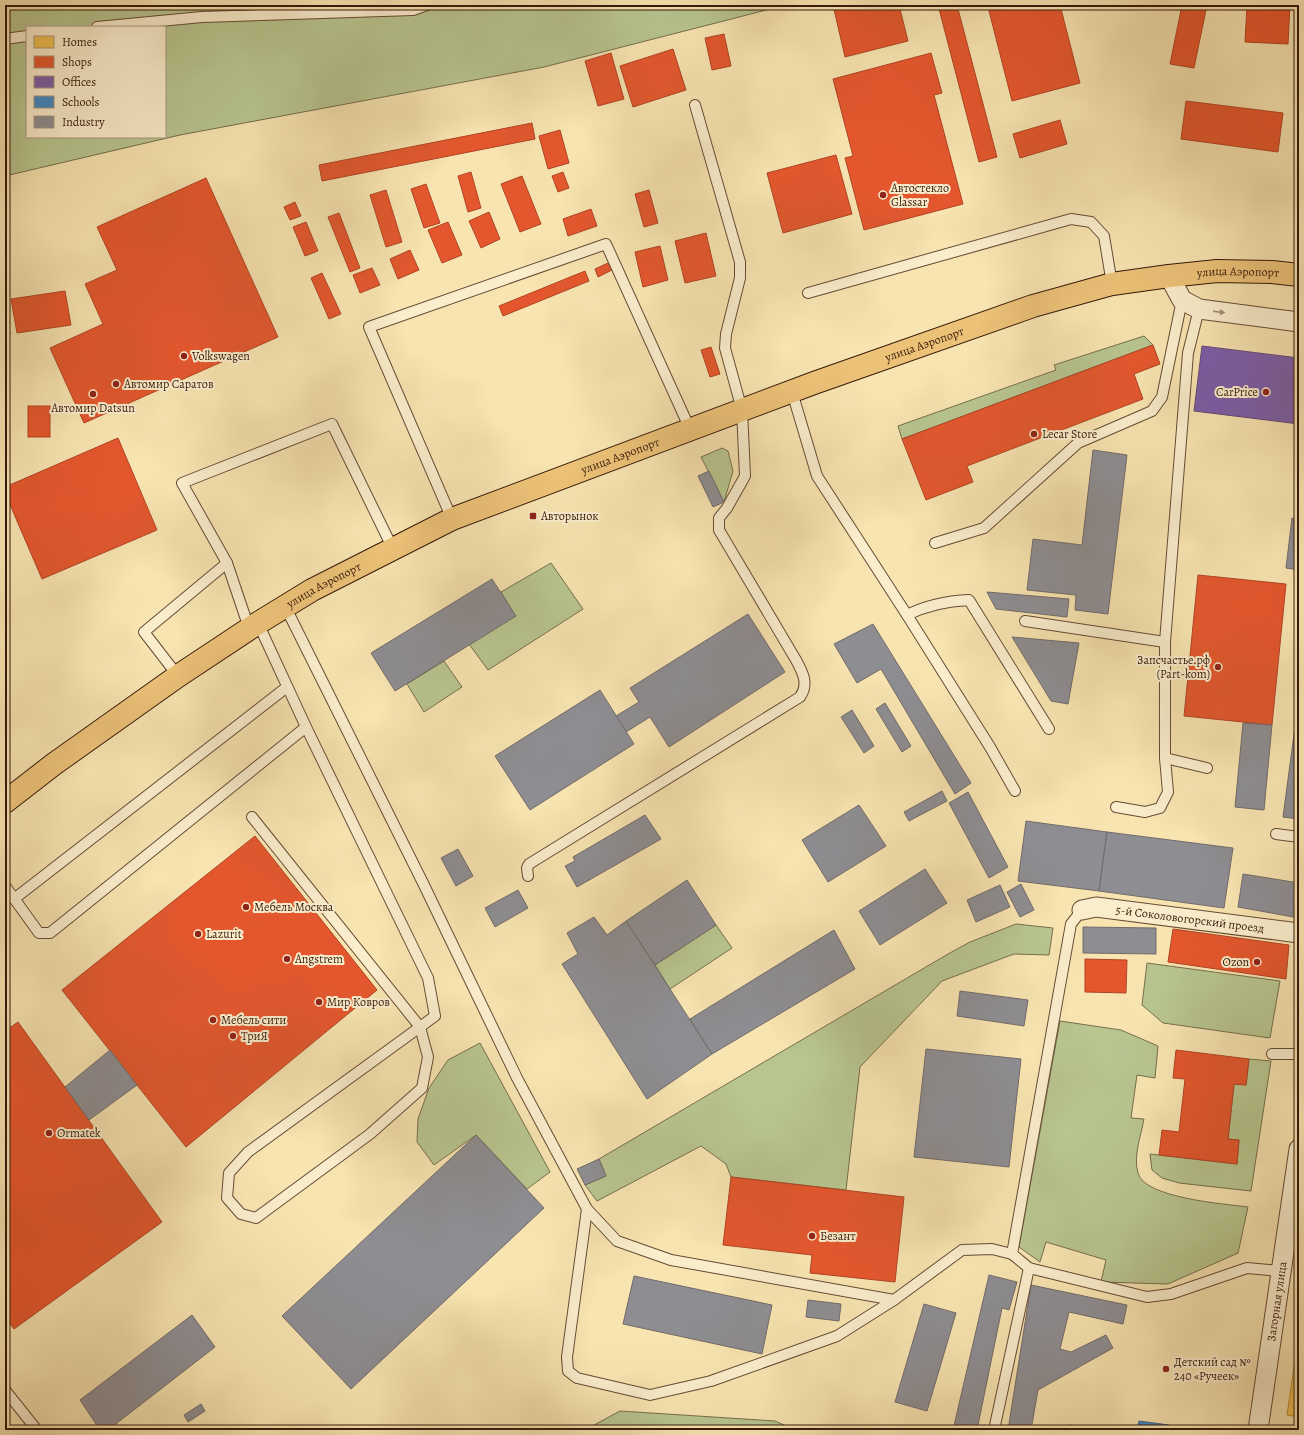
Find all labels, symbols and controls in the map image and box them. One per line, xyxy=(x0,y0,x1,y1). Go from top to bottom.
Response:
legend xyxy=(26,26,166,138)
text: Homes xyxy=(62,34,97,50)
text: Shops xyxy=(62,54,92,70)
text: Offices xyxy=(62,74,96,90)
text: Schools xyxy=(62,94,99,110)
text: Industry xyxy=(62,114,105,130)
place label: Автостекло Glassar xyxy=(890,180,949,210)
marker: Автостекло Glassar xyxy=(878,190,888,200)
street label: улица Аэропорт xyxy=(1195,263,1281,281)
one-way arrow xyxy=(1213,309,1225,315)
street label: улица Аэропорт xyxy=(882,323,967,366)
place label: Volkswagen xyxy=(191,348,250,364)
marker: Volkswagen xyxy=(179,351,189,361)
place label: Автомир Саратов xyxy=(123,376,214,392)
marker: Автомир Саратов xyxy=(111,379,121,389)
place label: CarPrice xyxy=(1216,384,1258,400)
marker: CarPrice xyxy=(1261,387,1271,397)
marker: Автомир Datsun xyxy=(88,389,98,399)
place label: Автомир Datsun xyxy=(50,400,135,416)
place label: Lecar Store xyxy=(1042,426,1097,442)
marker: Lecar Store xyxy=(1029,429,1039,439)
street label: улица Аэропорт xyxy=(578,434,662,478)
place label: Авторынок xyxy=(540,508,598,524)
marker: Авторынок xyxy=(528,511,538,521)
street label: улица Аэропорт xyxy=(283,558,364,612)
place label: Запсчастье.рф (Part-kom) xyxy=(1137,652,1210,682)
marker: Запсчастье.рф (Part-kom) xyxy=(1213,662,1223,672)
place label: Мебель Москва xyxy=(254,899,334,915)
marker: Мебель Москва xyxy=(241,902,251,912)
street label: 5-й Соколовогорский проезд xyxy=(1115,902,1265,936)
place label: Lazurit xyxy=(206,926,242,942)
marker: Lazurit xyxy=(193,929,203,939)
place label: Angstrem xyxy=(294,951,343,967)
marker: Angstrem xyxy=(282,954,292,964)
place label: Ozon xyxy=(1223,954,1249,970)
marker: Ozon xyxy=(1252,957,1262,967)
place label: Мир Ковров xyxy=(327,994,390,1010)
marker: Мир Ковров xyxy=(314,997,324,1007)
place label: Мебель сити xyxy=(221,1012,286,1028)
marker: Мебель сити xyxy=(208,1015,218,1025)
place label: ТриЯ xyxy=(241,1028,268,1044)
marker: ТриЯ xyxy=(228,1031,238,1041)
place label: Ormatek xyxy=(57,1125,101,1141)
marker: Ormatek xyxy=(44,1128,54,1138)
place label: Безант xyxy=(820,1228,856,1244)
marker: Безант xyxy=(807,1231,817,1241)
street label: Загорная улица xyxy=(1263,1260,1291,1342)
place label: Детский сад № 240 «Ручеек» xyxy=(1174,1354,1251,1384)
marker: Детский сад № 240 «Ручеек» xyxy=(1161,1364,1171,1374)

